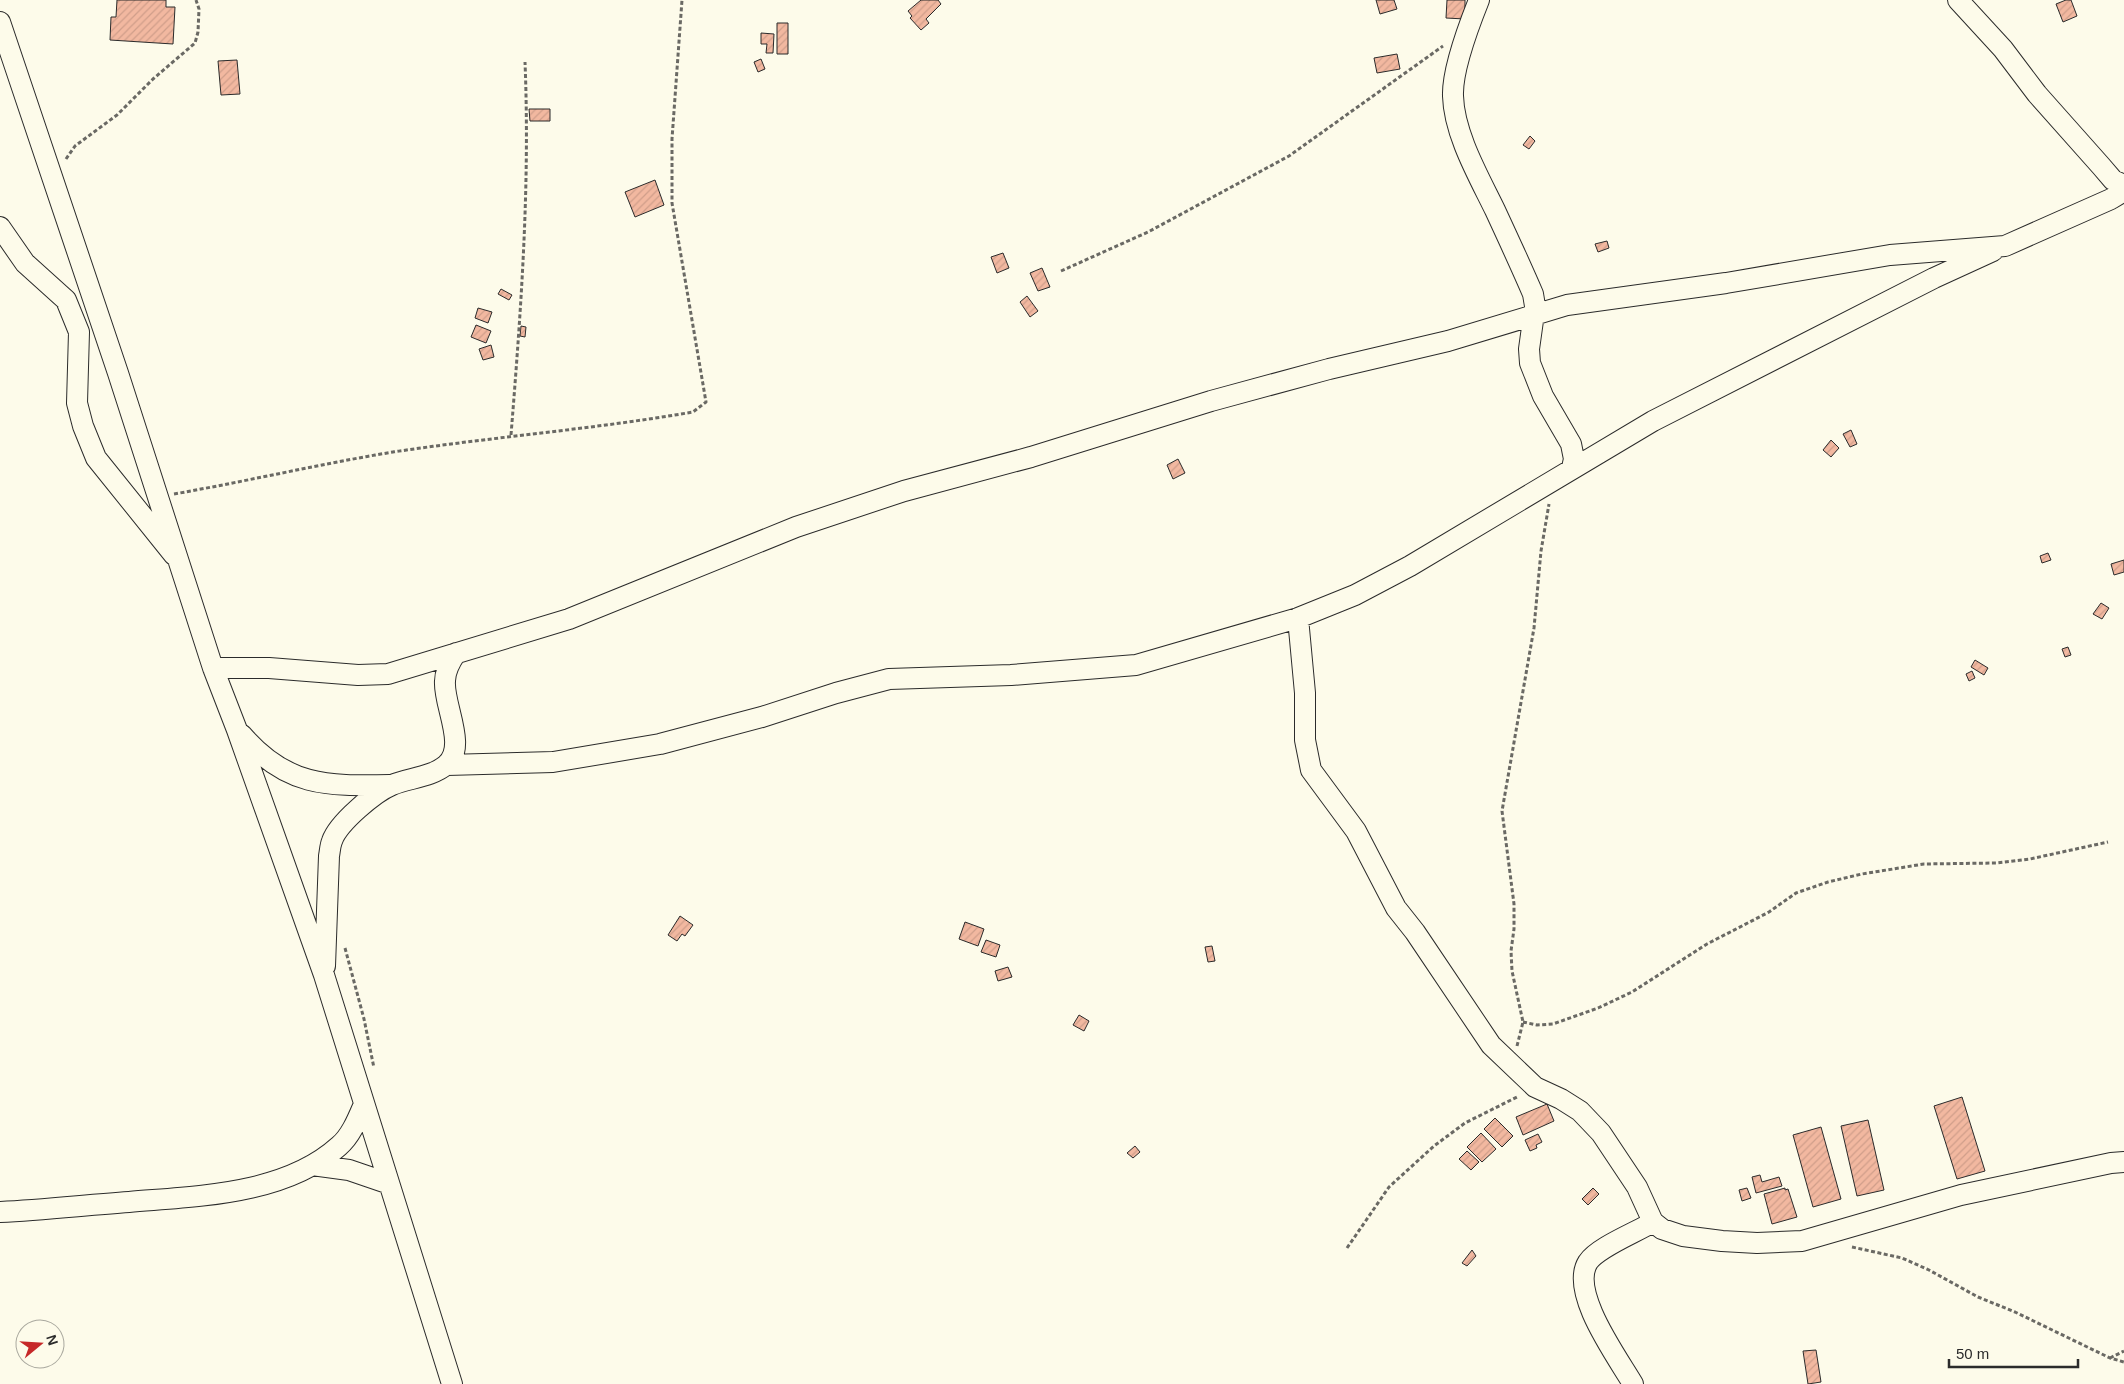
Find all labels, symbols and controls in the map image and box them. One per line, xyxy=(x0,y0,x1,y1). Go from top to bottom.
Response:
north arrow xyxy=(15,1319,65,1369)
text: N xyxy=(43,1333,62,1347)
scale bar xyxy=(1949,1336,2078,1368)
text: 50 m xyxy=(1956,1345,1989,1362)

